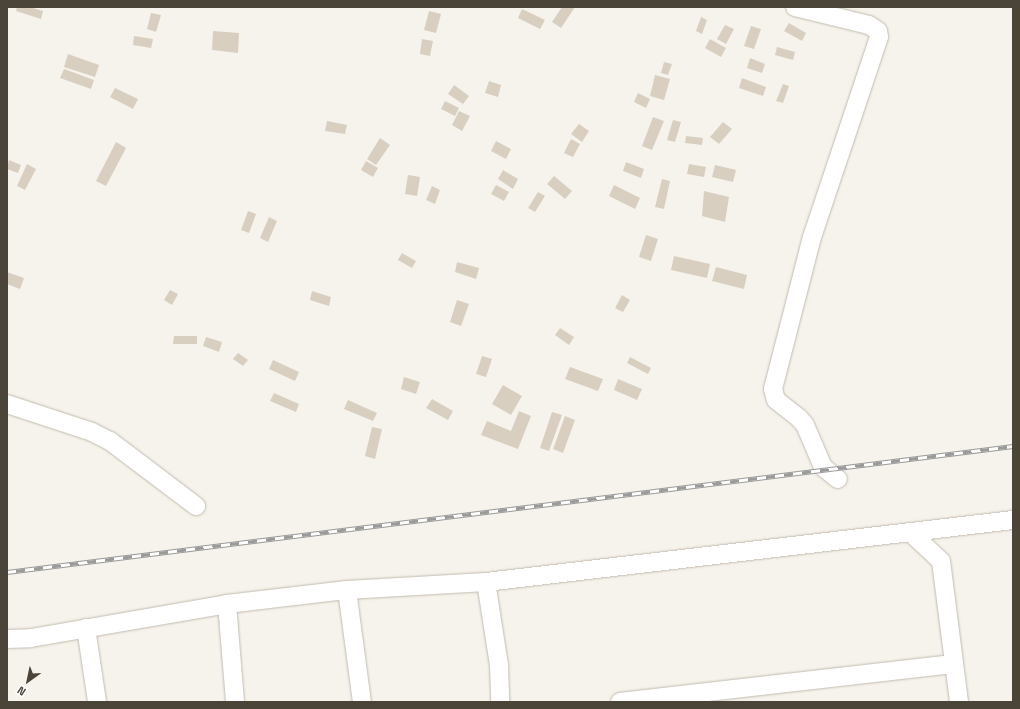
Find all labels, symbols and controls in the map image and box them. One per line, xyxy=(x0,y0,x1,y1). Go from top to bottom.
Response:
north arrow xyxy=(8,661,48,701)
text: N xyxy=(15,683,28,699)

